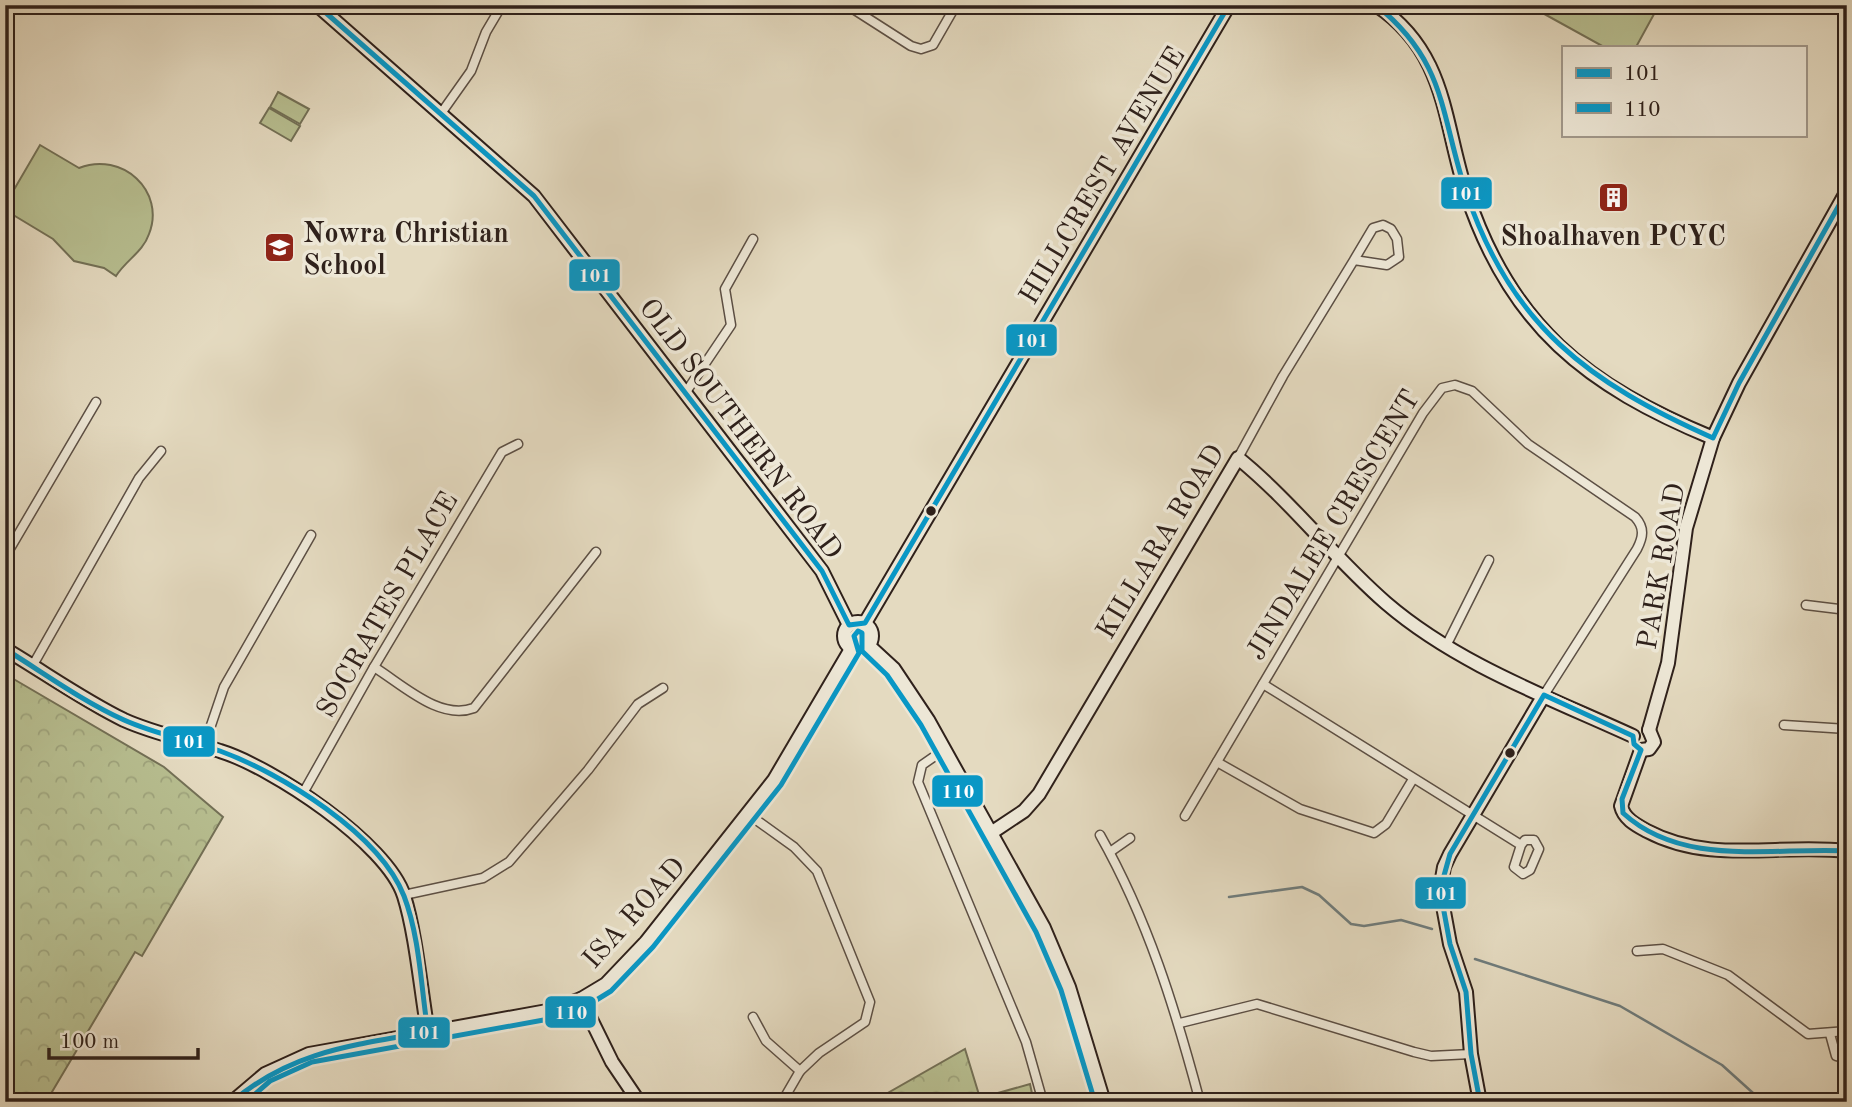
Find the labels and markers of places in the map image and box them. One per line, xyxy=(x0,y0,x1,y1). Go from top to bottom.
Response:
building icon: Shoalhaven PCYC xyxy=(1596,181,1630,215)
place label: Nowra Christian School xyxy=(303,221,509,281)
place label: Shoalhaven PCYC xyxy=(1500,224,1726,252)
school or university icon: Nowra Christian School xyxy=(263,231,297,265)
unlabelled marker xyxy=(924,504,938,518)
unlabelled marker xyxy=(1503,746,1517,760)

